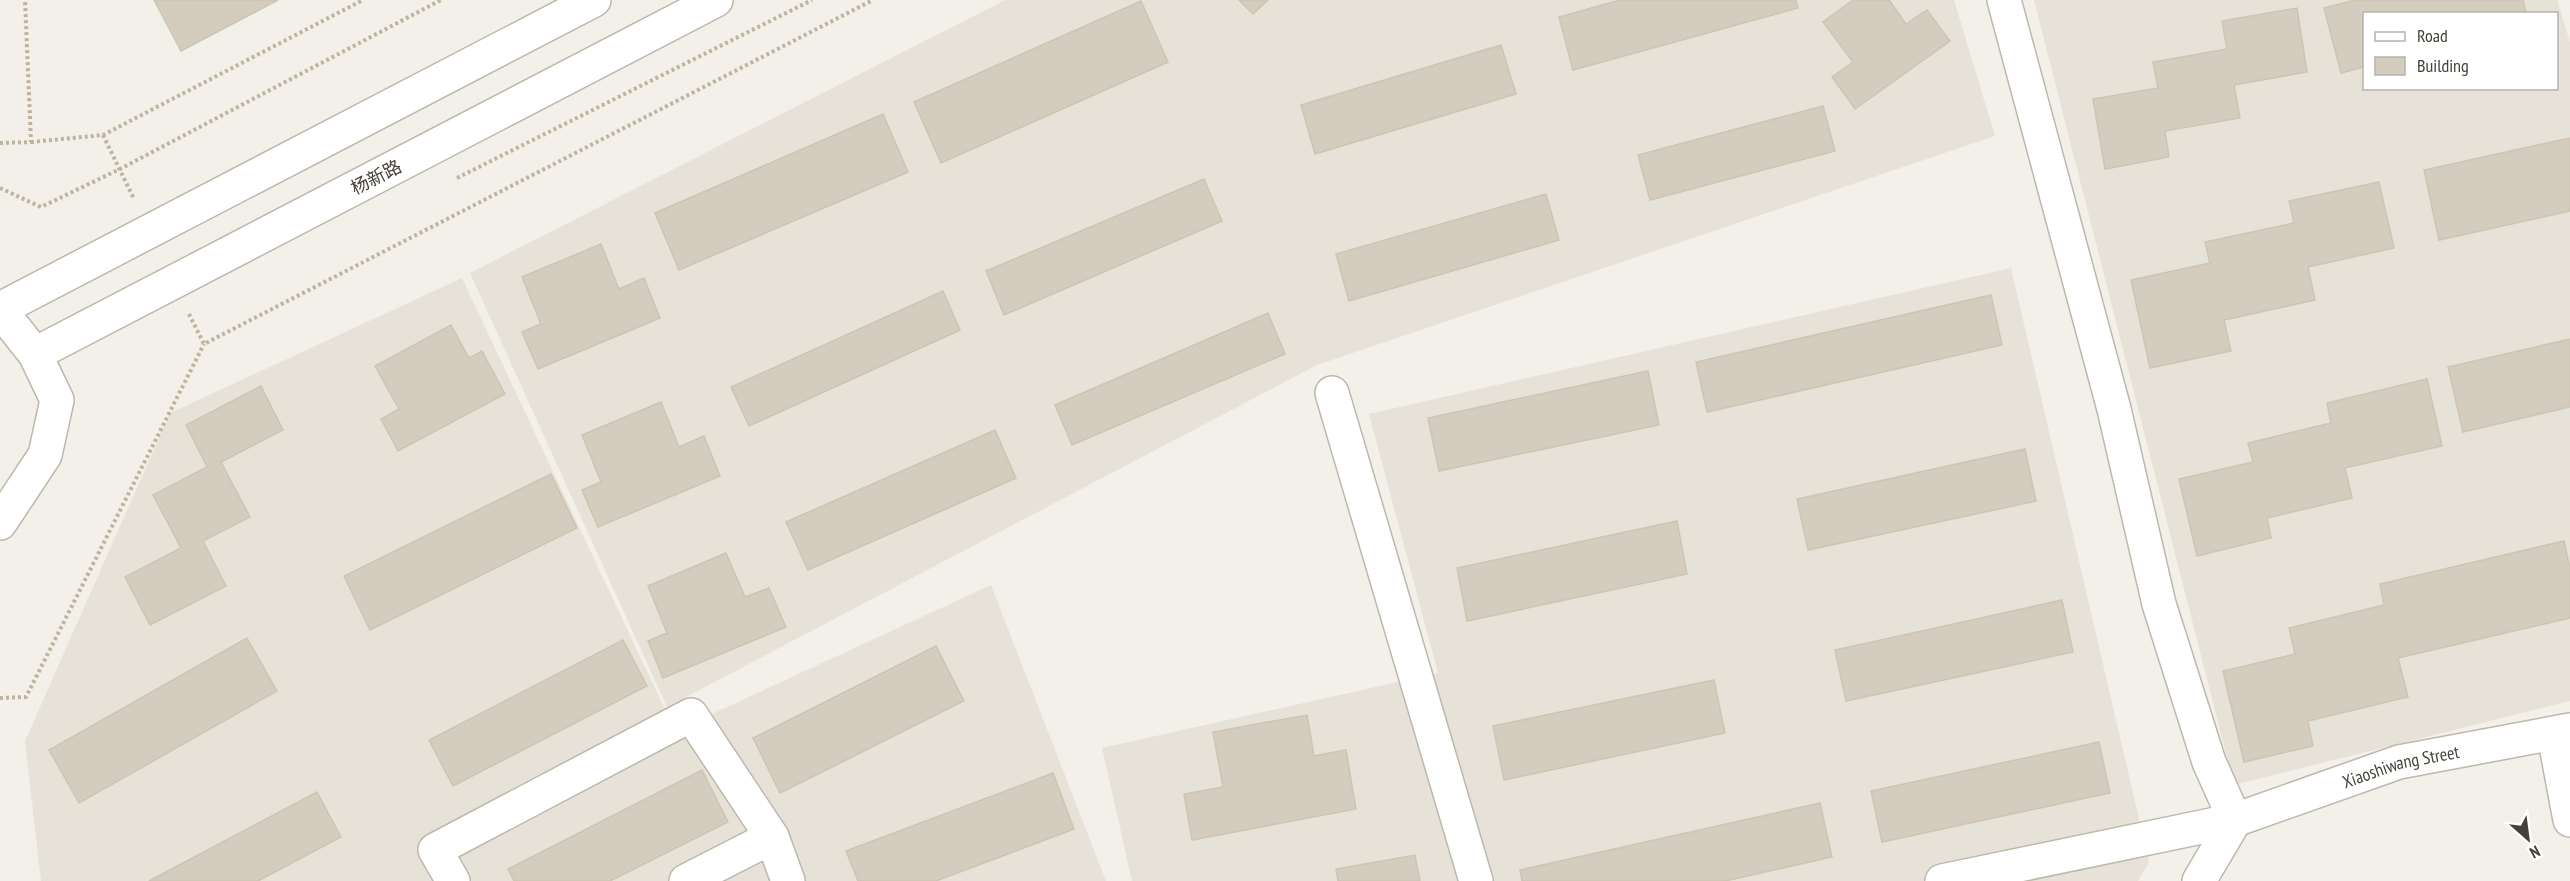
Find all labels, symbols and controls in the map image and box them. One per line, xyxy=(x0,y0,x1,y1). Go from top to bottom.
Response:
legend xyxy=(2363,12,2558,90)
text: Road xyxy=(2417,24,2448,47)
text: Building xyxy=(2417,54,2469,77)
street label: 杨新路 xyxy=(347,154,405,200)
street label: Xiaoshiwang Street xyxy=(2339,739,2461,793)
north arrow xyxy=(2498,809,2558,869)
text: N xyxy=(2527,841,2544,863)

